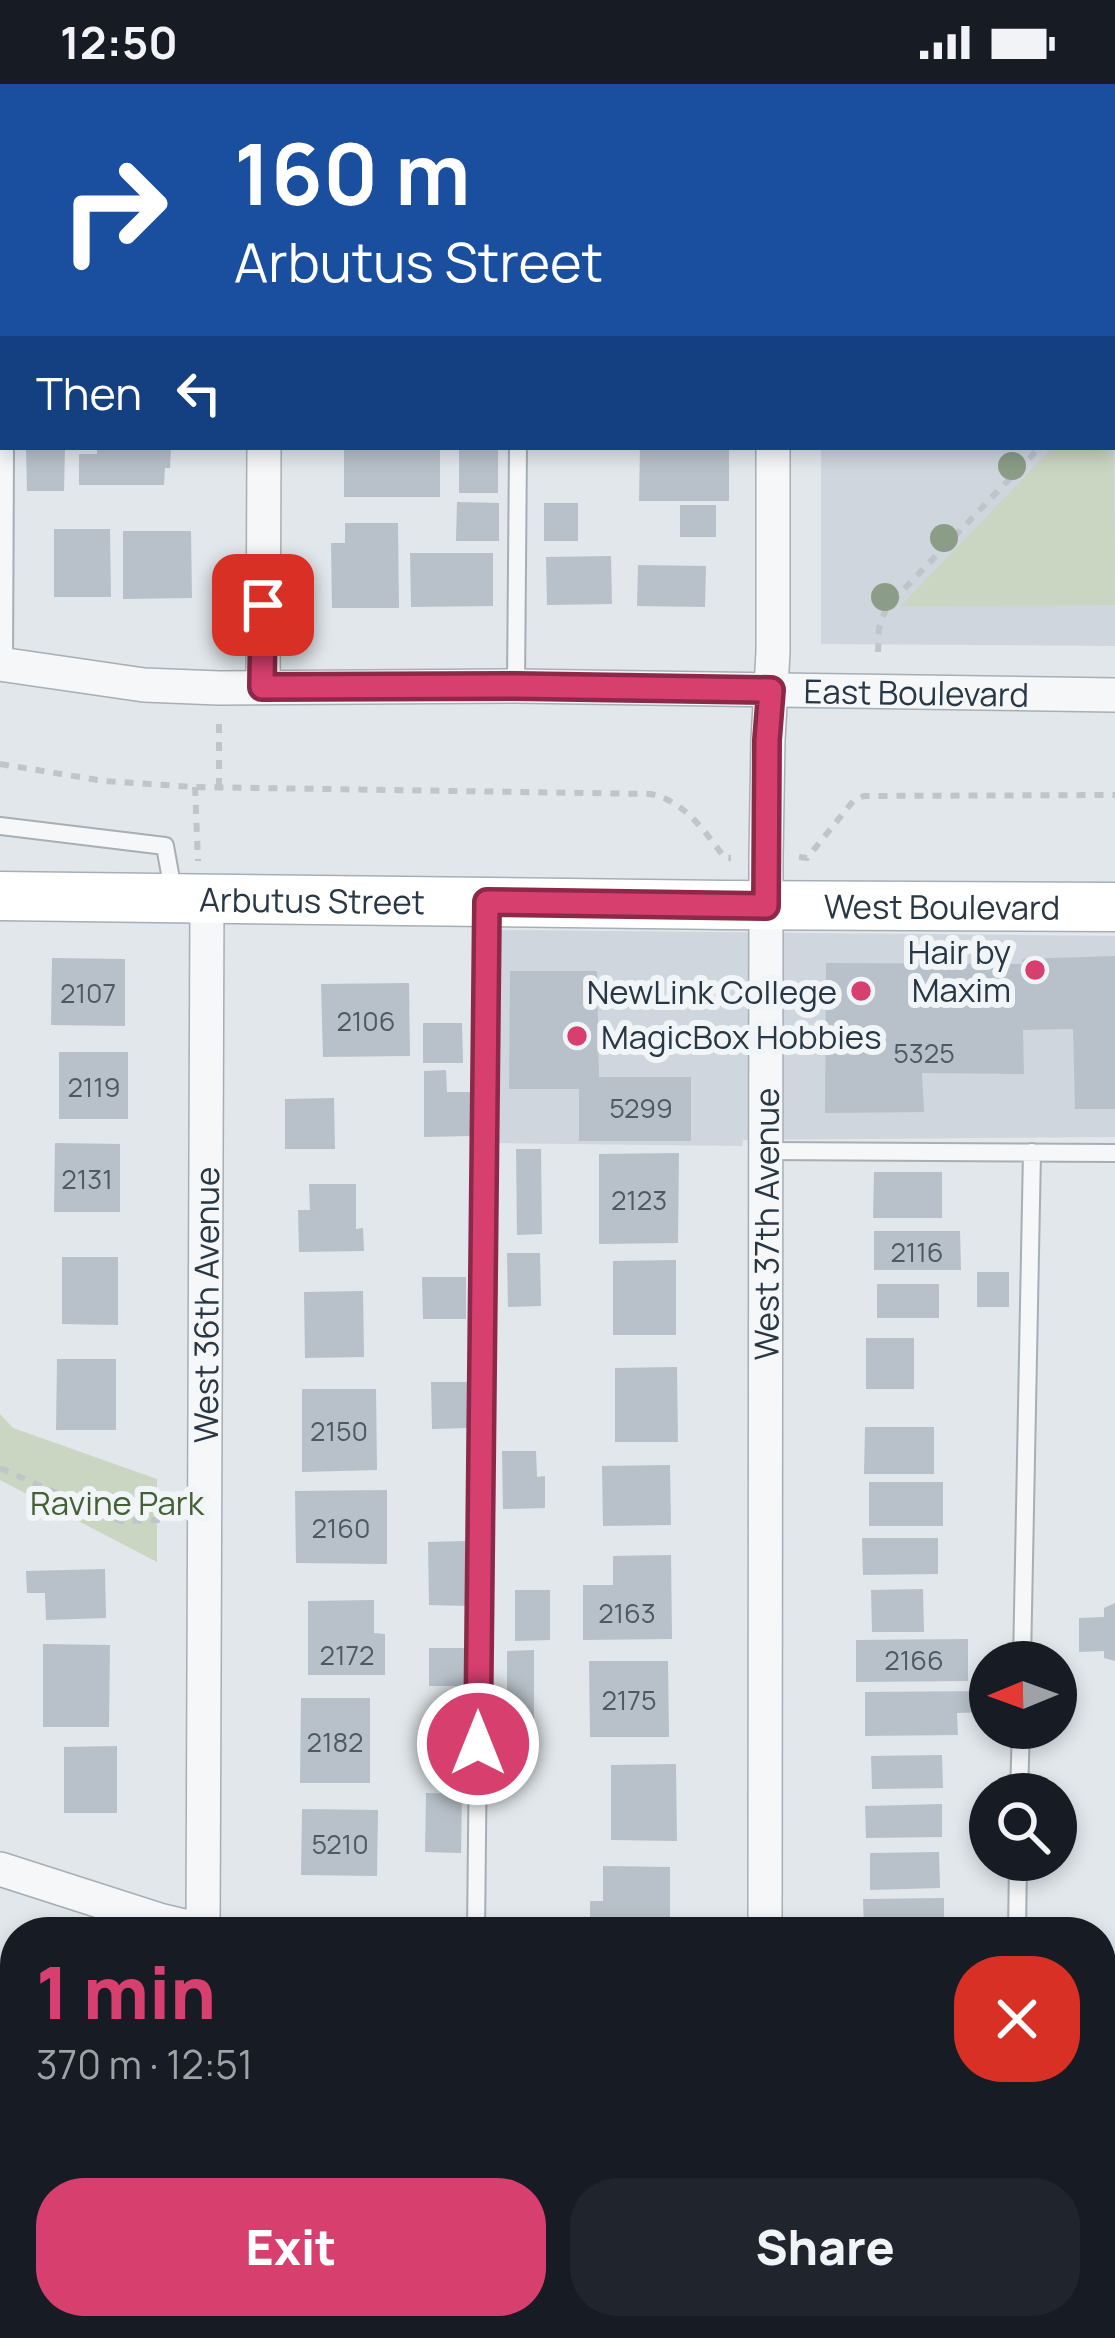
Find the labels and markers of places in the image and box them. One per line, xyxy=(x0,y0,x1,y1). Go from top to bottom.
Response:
pin xyxy=(212,554,314,656)
place label: Hair by Maxim xyxy=(908,929,1011,1012)
marker: Hair by Maxim xyxy=(1022,957,1048,983)
place label: NewLink College xyxy=(587,969,837,1014)
marker: NewLink College xyxy=(848,978,874,1004)
place label: MagicBox Hobbies xyxy=(601,1014,881,1059)
marker: MagicBox Hobbies xyxy=(564,1023,590,1049)

